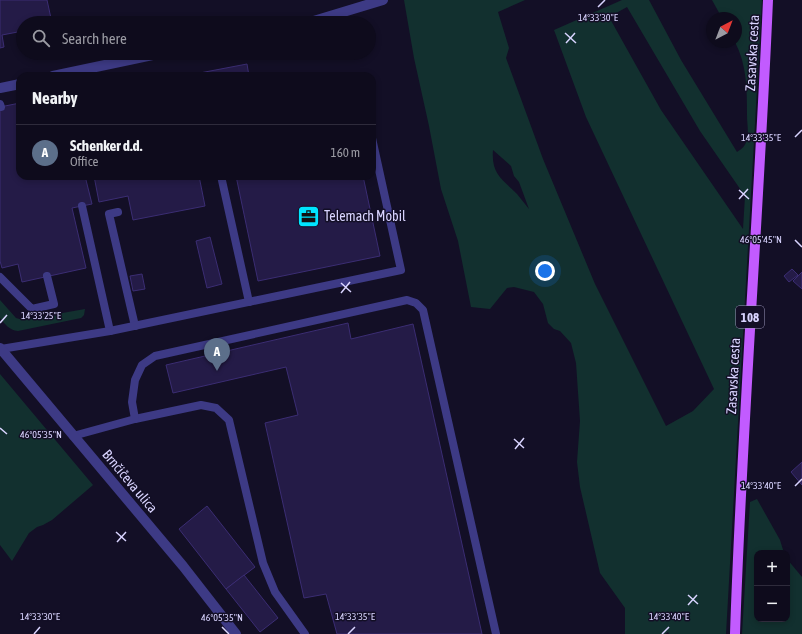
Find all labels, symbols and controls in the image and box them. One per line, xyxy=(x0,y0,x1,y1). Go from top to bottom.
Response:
text: 14°33'30"E xyxy=(578,12,619,23)
north arrow xyxy=(706,12,742,48)
street label: Zasavska cesta xyxy=(742,14,762,92)
search box xyxy=(16,16,376,60)
icon: search xyxy=(30,27,52,49)
text: Search here xyxy=(62,30,127,47)
text: Nearby xyxy=(32,88,78,108)
text: 14°33'35"E xyxy=(741,132,782,143)
text: Schenker d.d. xyxy=(70,137,142,154)
text: A xyxy=(42,145,48,160)
text: 160 m xyxy=(331,145,360,160)
text: Office xyxy=(70,154,98,169)
office icon: Telemach Mobil xyxy=(295,203,321,229)
place label: Telemach Mobil xyxy=(324,208,406,224)
text: 46°05'45"N xyxy=(740,234,782,245)
your location xyxy=(535,261,555,281)
road number: 108 xyxy=(736,306,764,328)
text: 14°33'25"E xyxy=(21,310,62,321)
street label: Zasavska cesta xyxy=(723,337,743,415)
pin: A xyxy=(204,338,230,371)
text: 46°05'35"N xyxy=(20,429,62,440)
street label: Brnčičeva ulica xyxy=(99,446,161,516)
text: 14°33'40"E xyxy=(741,480,782,491)
map controls xyxy=(754,550,790,622)
button: + xyxy=(754,550,790,586)
button: − xyxy=(754,586,790,622)
text: 14°33'30"E xyxy=(20,611,61,622)
text: 14°33'35"E xyxy=(335,611,376,622)
text: 14°33'40"E xyxy=(649,611,690,622)
text: 46°05'35"N xyxy=(201,612,243,623)

